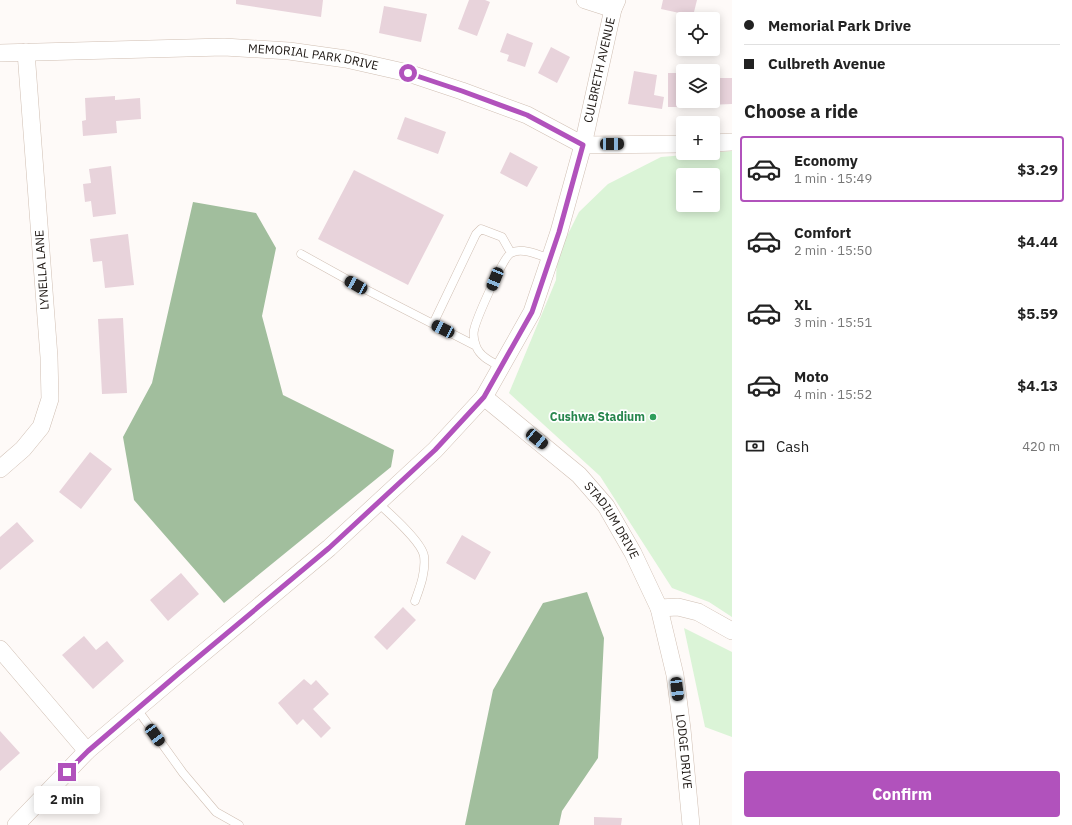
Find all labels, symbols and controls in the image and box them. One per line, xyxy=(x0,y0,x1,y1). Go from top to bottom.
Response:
map controls xyxy=(676,12,720,212)
button: locate xyxy=(676,12,720,56)
street label: CULBRETH AVENUE xyxy=(580,16,618,124)
text: Memorial Park Drive xyxy=(768,16,911,35)
street label: MEMORIAL PARK DRIVE xyxy=(248,40,380,73)
text: Culbreth Avenue xyxy=(768,54,886,73)
route start xyxy=(399,64,417,82)
button: layers xyxy=(676,64,720,108)
text: Choose a ride xyxy=(744,100,858,123)
button: + xyxy=(676,116,720,160)
car xyxy=(600,138,624,150)
icon: car xyxy=(746,151,782,187)
text: Economy xyxy=(794,151,858,170)
text: $3.29 xyxy=(1017,160,1058,179)
button: − xyxy=(676,168,720,212)
text: 1 min · 15:49 xyxy=(794,170,872,187)
icon: car xyxy=(746,223,782,259)
text: Comfort xyxy=(794,223,851,242)
street label: LYNELLA LANE xyxy=(31,230,52,310)
text: $4.44 xyxy=(1017,232,1058,251)
text: 2 min · 15:50 xyxy=(794,242,872,259)
car xyxy=(485,266,505,292)
car xyxy=(343,274,369,296)
icon: car xyxy=(746,295,782,331)
text: XL xyxy=(794,295,812,314)
text: $5.59 xyxy=(1017,304,1058,323)
text: 3 min · 15:51 xyxy=(794,314,872,331)
car xyxy=(430,318,456,340)
icon: car xyxy=(746,367,782,403)
text: Moto xyxy=(794,367,829,386)
text: $4.13 xyxy=(1017,376,1058,395)
text: 4 min · 15:52 xyxy=(794,386,872,403)
place label: Cushwa Stadium xyxy=(550,409,645,424)
marker: Cushwa Stadium xyxy=(648,412,658,422)
car xyxy=(524,427,550,451)
icon: cash xyxy=(744,435,766,457)
text: Cash xyxy=(776,437,809,456)
text: 420 m xyxy=(1022,438,1060,455)
street label: STADIUM DRIVE xyxy=(581,478,643,561)
car xyxy=(670,676,684,702)
street label: LODGE DRIVE xyxy=(673,713,696,790)
car xyxy=(143,722,167,748)
route end xyxy=(58,763,76,781)
button: Confirm xyxy=(744,771,1060,817)
callout: 2 min xyxy=(34,786,100,814)
text: 2 min xyxy=(50,791,84,808)

